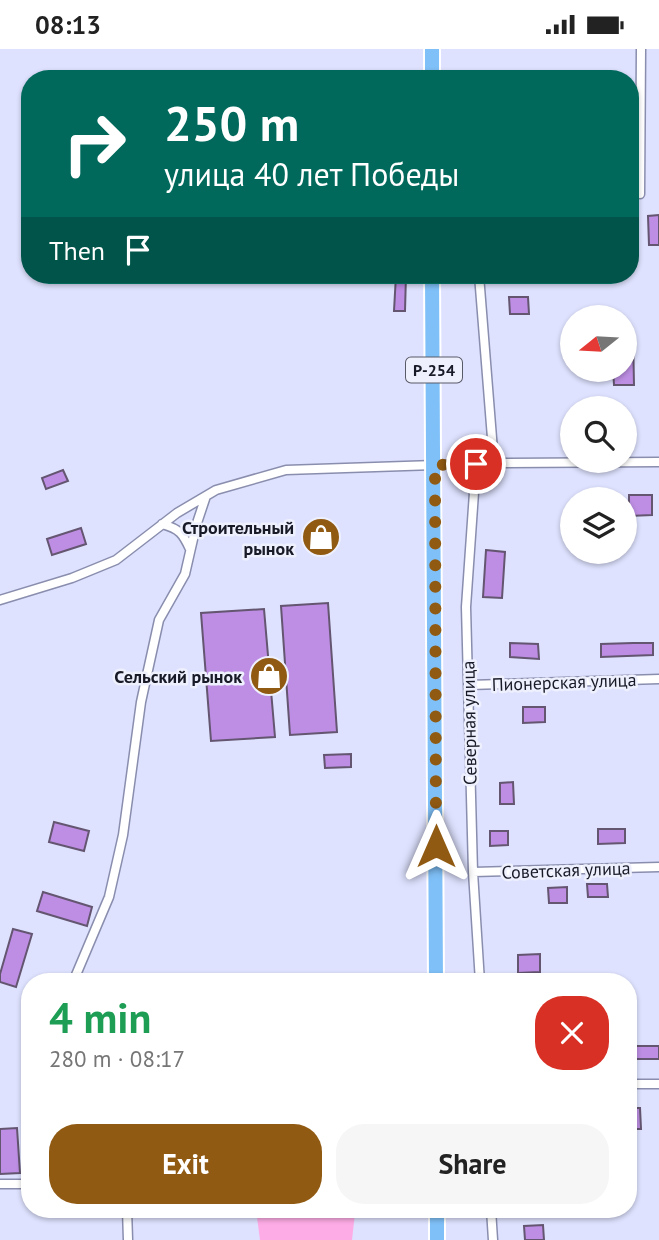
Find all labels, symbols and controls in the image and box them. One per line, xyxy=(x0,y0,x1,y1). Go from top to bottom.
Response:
text: 08:13 xyxy=(35,8,101,41)
text: 250 m xyxy=(164,91,299,155)
icon: right xyxy=(49,98,140,189)
text: улица 40 лет Победы xyxy=(164,153,459,195)
icon: arrive xyxy=(119,231,157,269)
text: Then xyxy=(49,234,105,267)
north arrow xyxy=(560,305,637,381)
map controls xyxy=(560,305,637,564)
road number: Р-254 xyxy=(406,357,462,383)
button: search xyxy=(560,396,637,473)
pin xyxy=(446,434,506,494)
icon: arrive xyxy=(457,445,495,483)
button: layers xyxy=(560,487,637,564)
place label: Строительный рынок xyxy=(182,516,294,560)
shop icon: Строительный рынок xyxy=(300,516,342,558)
shop icon: Сельский рынок xyxy=(248,655,290,697)
street label: Северная улица xyxy=(456,661,482,785)
place label: Сельский рынок xyxy=(114,665,242,688)
street label: Пионерская улица xyxy=(491,668,637,696)
position arrow xyxy=(399,809,473,883)
street label: Советская улица xyxy=(501,856,631,884)
text: 4 min xyxy=(49,990,151,1045)
button: close xyxy=(535,996,609,1070)
text: 280 m · 08:17 xyxy=(49,1044,185,1073)
button: Exit xyxy=(49,1124,322,1204)
button: Share xyxy=(336,1124,609,1204)

